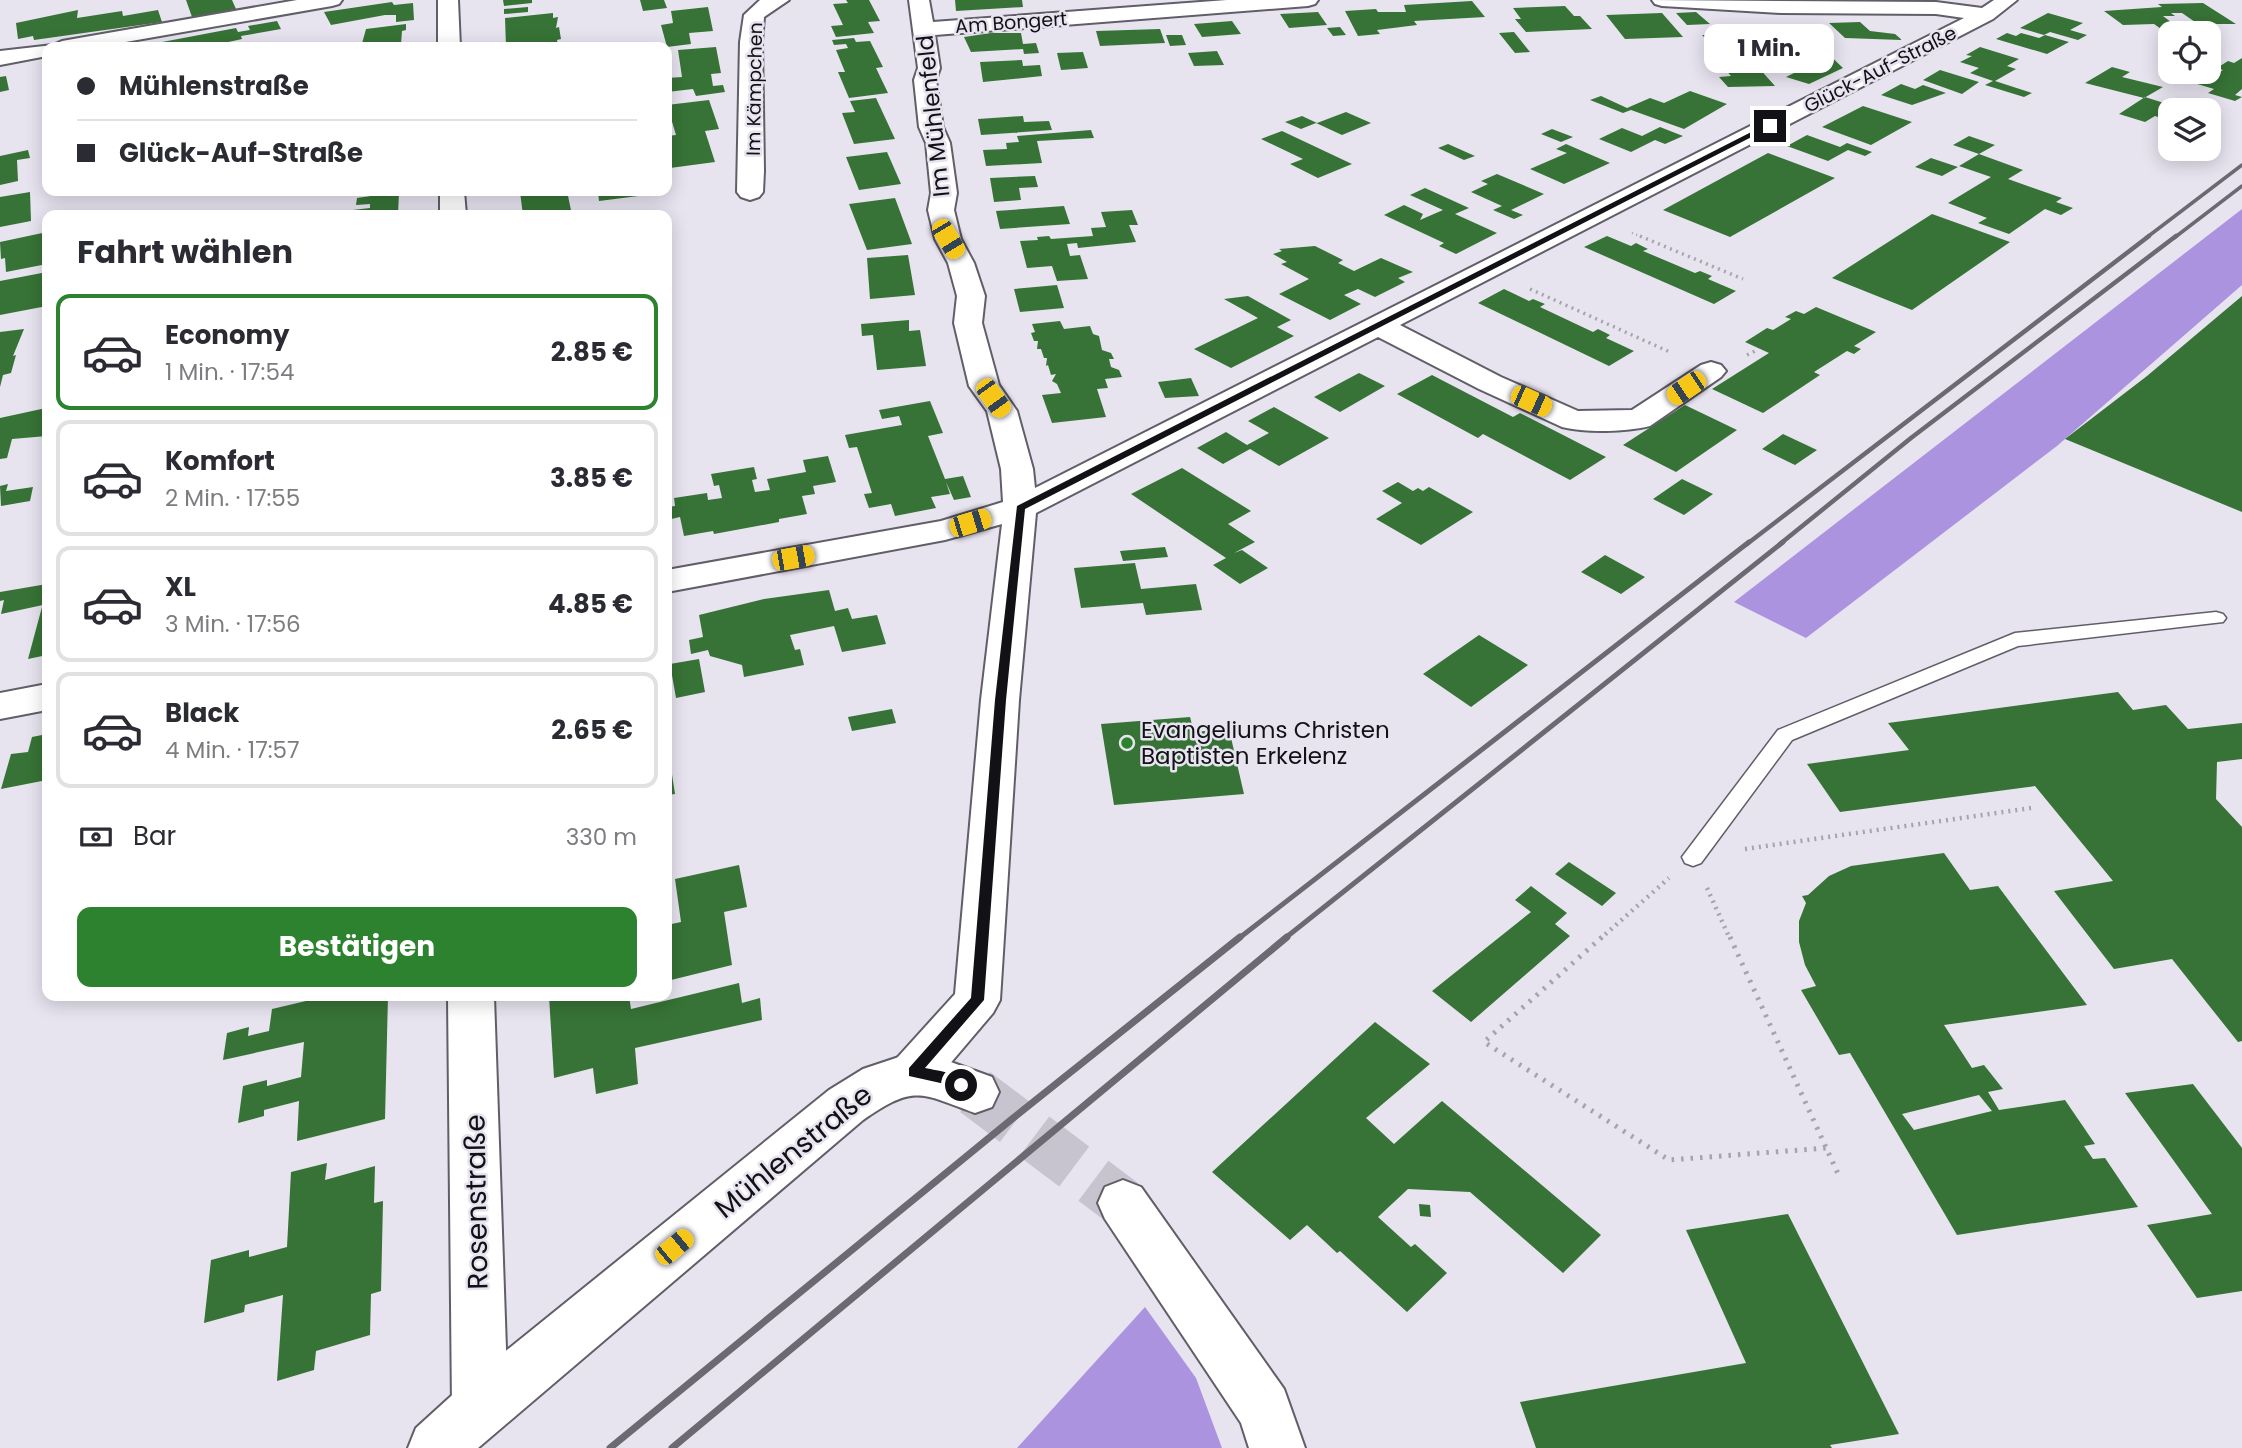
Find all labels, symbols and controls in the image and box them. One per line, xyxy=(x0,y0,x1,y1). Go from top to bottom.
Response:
street label: Am Bongert xyxy=(954,5,1068,40)
street label: Glück-Auf-Straße xyxy=(1799,19,1961,120)
map controls xyxy=(2158,21,2221,161)
button: locate xyxy=(2158,21,2221,84)
street label: Im Kämpchen xyxy=(740,22,769,156)
callout: 1 Min. xyxy=(1705,24,1835,74)
text: 1 Min. xyxy=(1737,32,1801,64)
street label: Im Mühlenfeld xyxy=(909,34,957,198)
text: Mühlenstraße xyxy=(119,68,309,104)
button: layers xyxy=(2158,98,2221,161)
route end xyxy=(1754,110,1786,142)
text: Glück-Auf-Straße xyxy=(119,135,363,171)
car xyxy=(929,216,968,262)
text: Fahrt wählen xyxy=(77,229,293,274)
text: Economy xyxy=(165,317,289,353)
icon: car xyxy=(81,321,144,384)
text: 2.85 € xyxy=(551,334,633,370)
text: 1 Min. · 17:54 xyxy=(165,356,294,388)
car xyxy=(1663,368,1710,408)
car xyxy=(973,375,1014,421)
car xyxy=(1508,383,1555,419)
text: Komfort xyxy=(165,443,275,479)
icon: car xyxy=(81,447,144,510)
text: 3.85 € xyxy=(550,460,633,496)
text: 2 Min. · 17:55 xyxy=(165,482,300,514)
car xyxy=(947,507,994,539)
car xyxy=(771,544,816,572)
text: XL xyxy=(165,569,196,605)
icon: car xyxy=(81,573,144,636)
text: 4.85 € xyxy=(548,586,633,622)
text: 3 Min. · 17:56 xyxy=(165,608,301,640)
text: Black xyxy=(165,695,239,731)
icon: car xyxy=(81,699,144,762)
text: 2.65 € xyxy=(551,712,633,748)
place label: Evangeliums Christen Baptisten Erkelenz xyxy=(1141,714,1390,772)
text: 4 Min. · 17:57 xyxy=(165,734,300,766)
marker: Evangeliums Christen Baptisten Erkelenz xyxy=(1119,735,1135,751)
icon: cash xyxy=(77,818,115,856)
text: Bar xyxy=(133,818,176,854)
text: 330 m xyxy=(566,821,637,853)
button: Bestätigen xyxy=(77,907,637,987)
route start xyxy=(945,1069,977,1101)
street label: Mühlenstraße xyxy=(706,1076,880,1227)
street label: Rosenstraße xyxy=(455,1114,498,1290)
car xyxy=(652,1225,697,1269)

